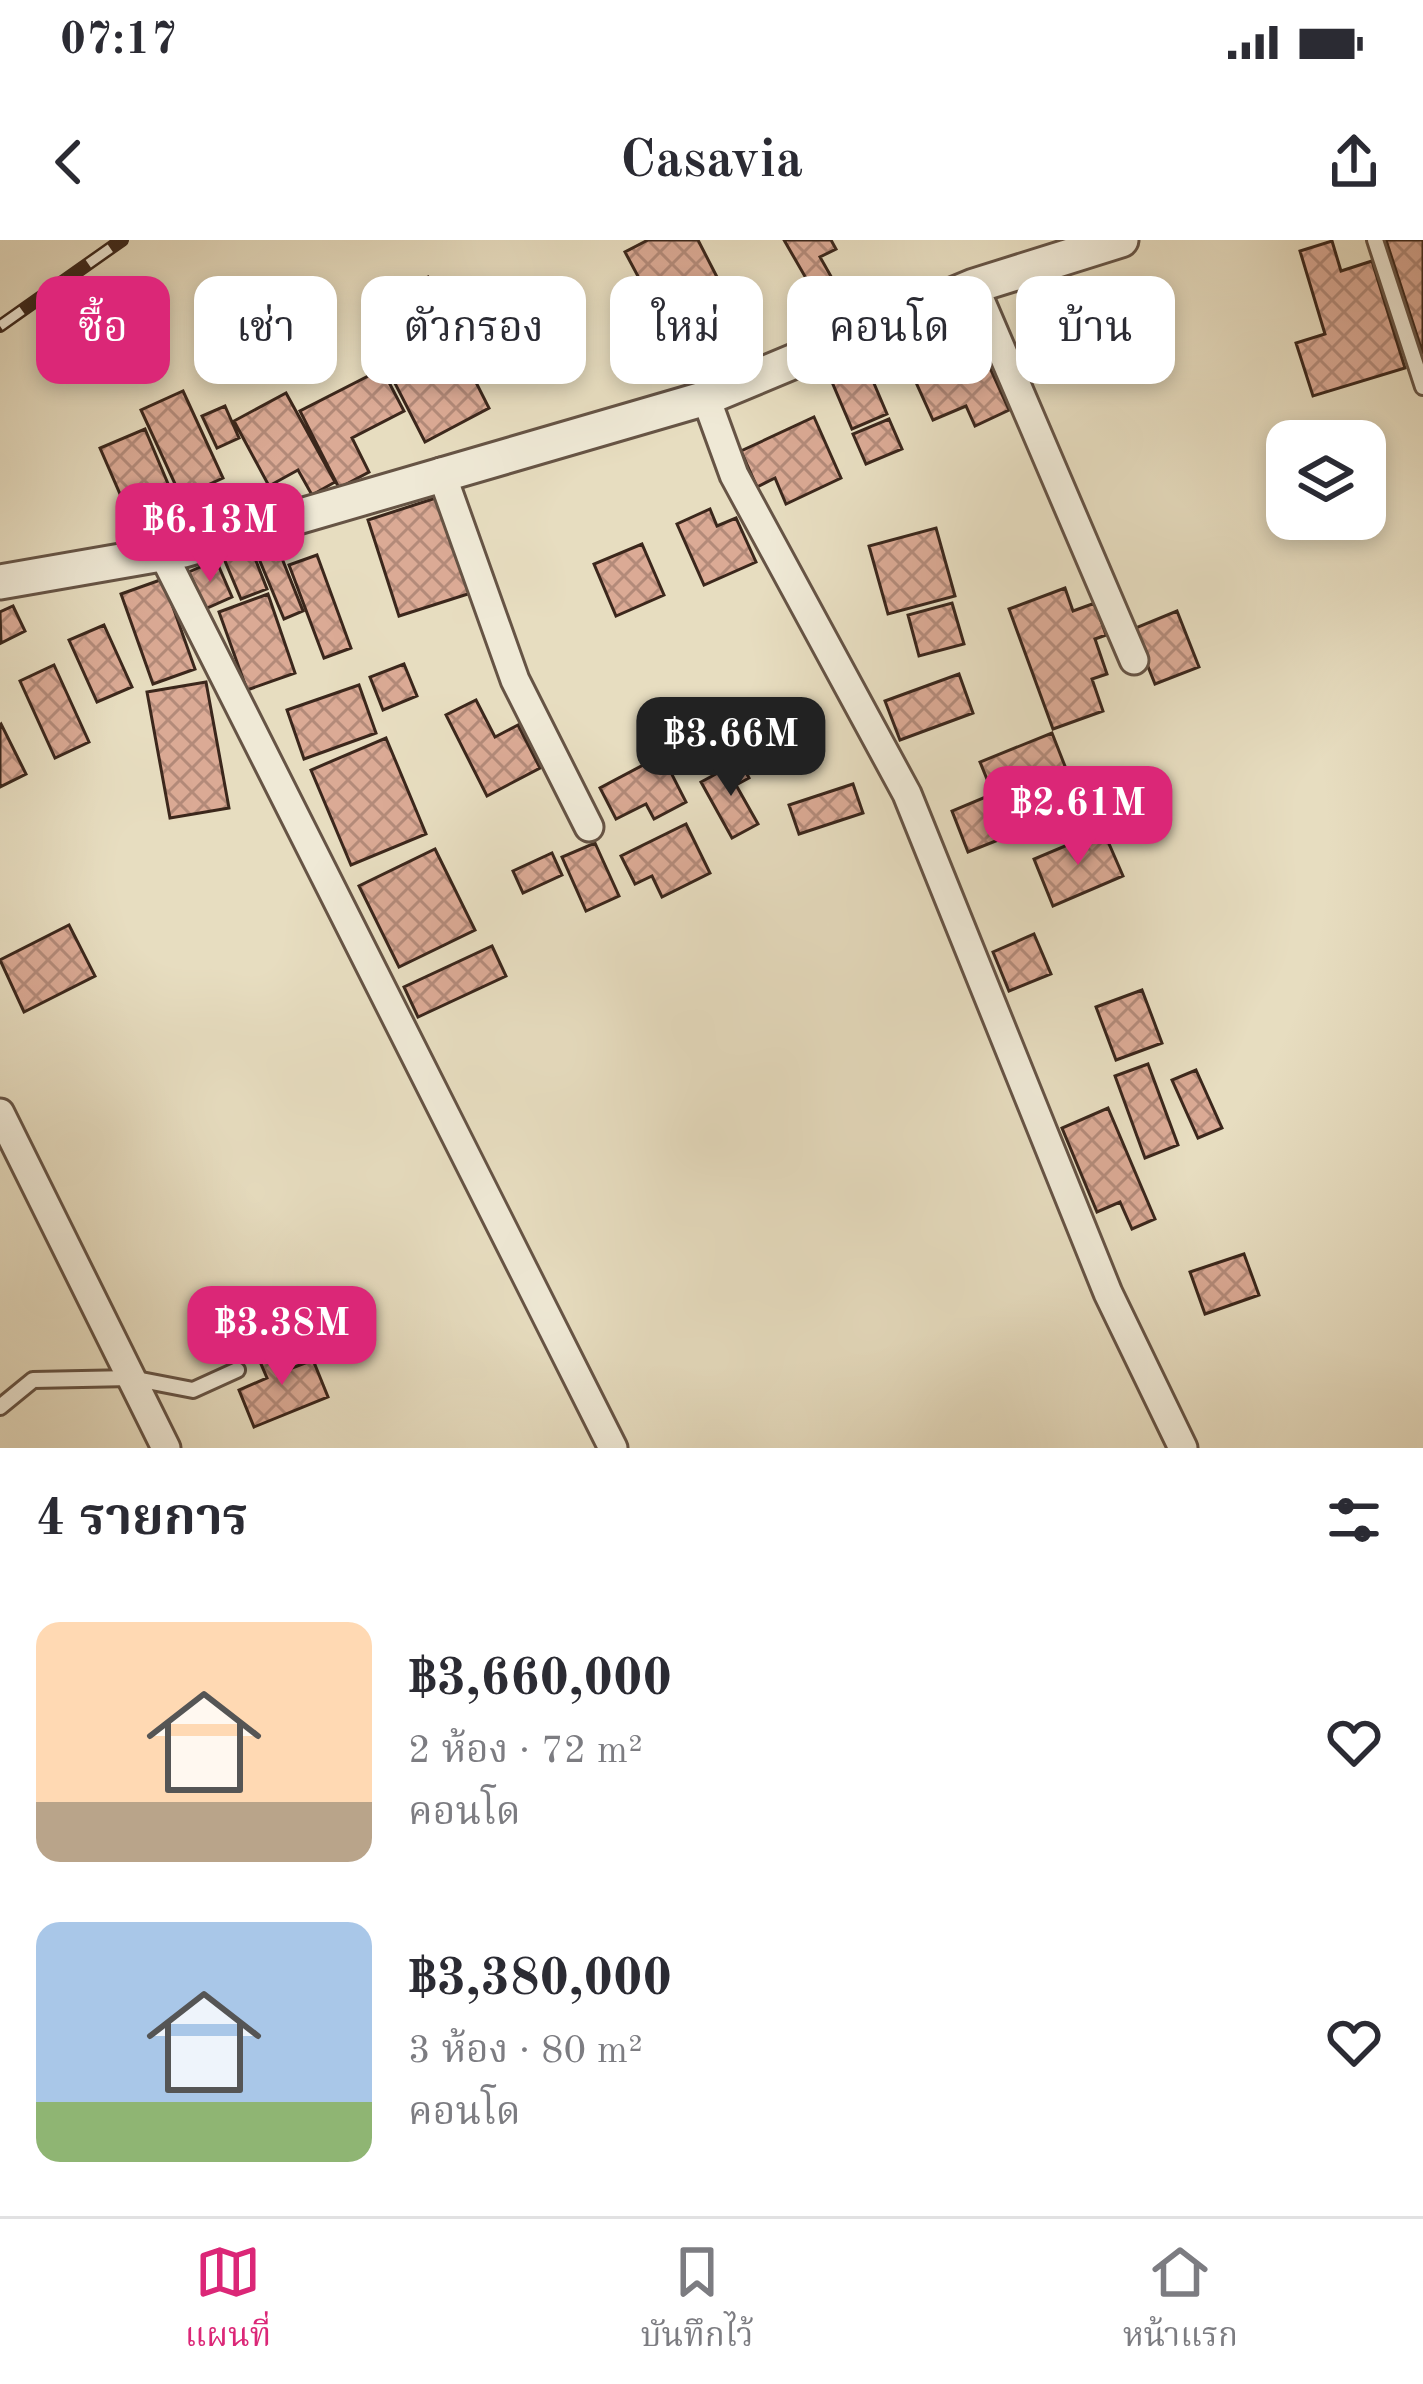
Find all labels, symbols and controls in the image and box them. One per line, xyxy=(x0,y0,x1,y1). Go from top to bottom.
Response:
text: 07:17 xyxy=(60,19,177,64)
icon: back xyxy=(36,129,102,195)
icon: share xyxy=(1321,129,1387,195)
text: Casavia xyxy=(620,135,803,189)
chip: ซื้อ xyxy=(36,276,170,384)
chip: เช่า xyxy=(194,276,337,384)
chip: ตัวกรอง xyxy=(361,276,586,384)
chip: ใหม่ xyxy=(610,276,763,384)
chip: คอนโด xyxy=(787,276,992,384)
chip: บ้าน xyxy=(1016,276,1175,384)
map controls xyxy=(1266,420,1386,540)
button: layers xyxy=(1266,420,1386,540)
pin: ฿6.13M xyxy=(112,483,308,585)
text: ฿6.13M xyxy=(142,502,278,541)
pin: ฿3.66M xyxy=(633,697,829,799)
text: ฿3.66M xyxy=(663,716,799,755)
pin: ฿2.61M xyxy=(980,766,1176,868)
text: ฿2.61M xyxy=(1010,785,1146,824)
pin: ฿3.38M xyxy=(184,1286,380,1388)
text: ฿3.38M xyxy=(214,1305,350,1344)
icon: filters xyxy=(1321,1487,1387,1553)
text: 4 รายการ xyxy=(36,1495,248,1546)
text: ฿3,660,000 xyxy=(408,1655,672,1706)
icon: home xyxy=(132,1670,276,1814)
icon: heart xyxy=(1321,1709,1387,1775)
text: 2 ห้อง · 72 m² xyxy=(408,1732,643,1771)
text: คอนโด xyxy=(408,1794,521,1833)
text: ฿3,380,000 xyxy=(408,1955,672,2006)
icon: home xyxy=(132,1970,276,2114)
icon: heart xyxy=(1321,2009,1387,2075)
text: 3 ห้อง · 80 m² xyxy=(408,2032,643,2071)
text: คอนโด xyxy=(408,2094,521,2133)
tab: แผนที่ xyxy=(185,2239,271,2364)
tab: บันทึกไว้ xyxy=(641,2239,753,2364)
tab: หน้าแรก xyxy=(1123,2239,1238,2364)

